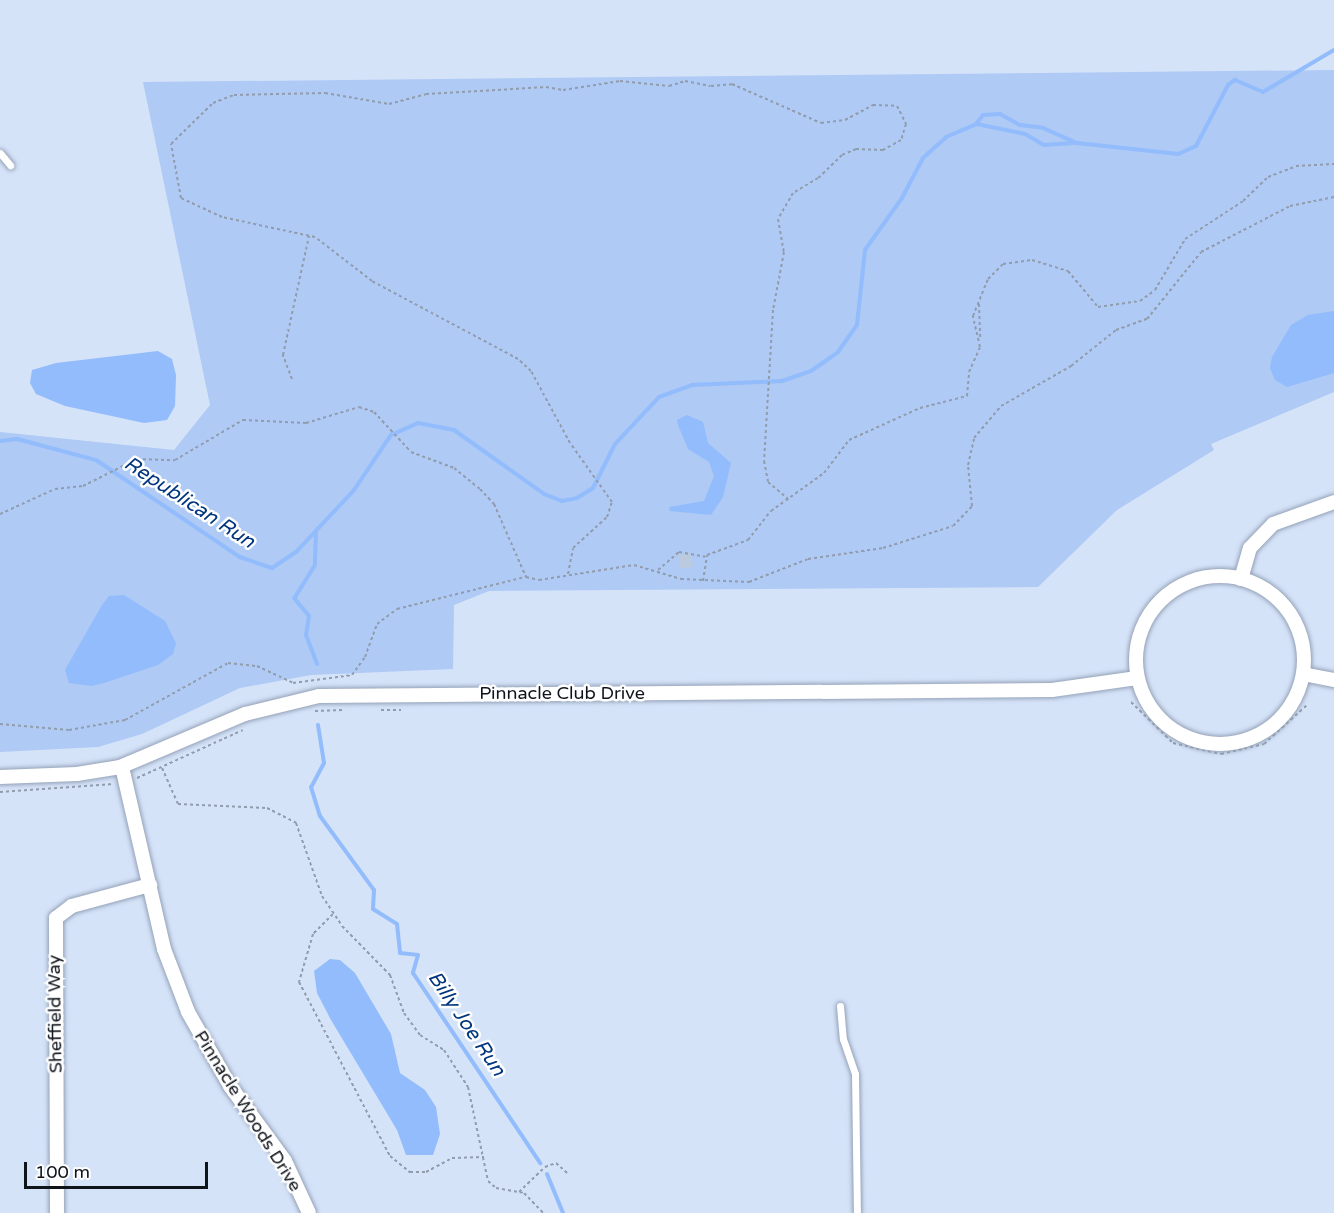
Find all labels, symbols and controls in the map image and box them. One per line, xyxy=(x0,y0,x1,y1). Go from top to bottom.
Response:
water label: Republican Run xyxy=(119,452,259,554)
street label: Pinnacle Club Drive xyxy=(479,682,645,704)
street label: Sheffield Way xyxy=(43,955,67,1073)
water label: Billy Joe Run xyxy=(422,967,510,1081)
street label: Pinnacle Woods Drive xyxy=(190,1027,306,1195)
scale bar xyxy=(27,1150,212,1188)
text: 100 m xyxy=(35,1161,90,1183)

